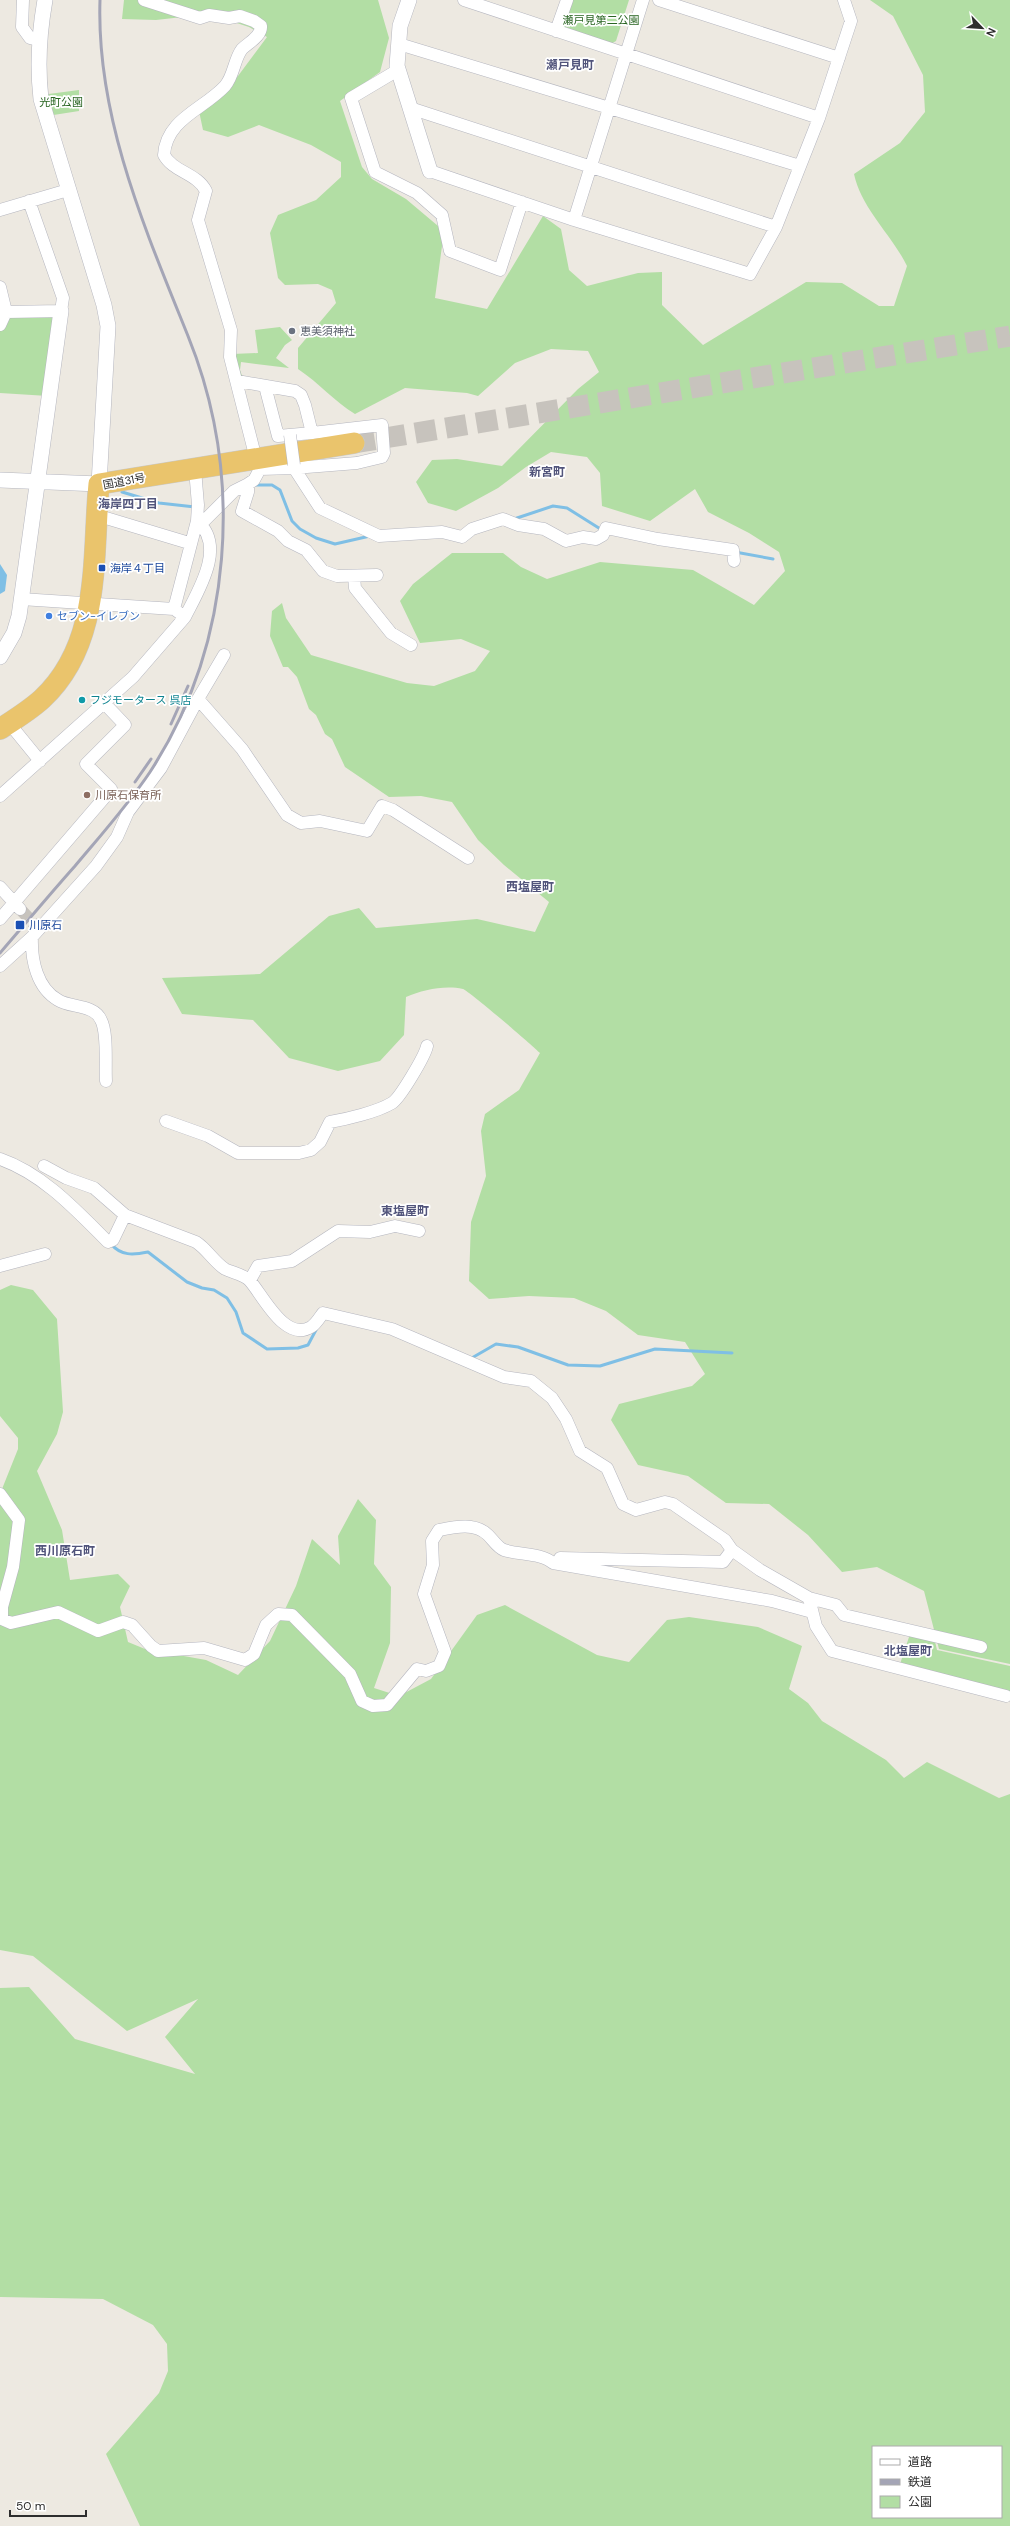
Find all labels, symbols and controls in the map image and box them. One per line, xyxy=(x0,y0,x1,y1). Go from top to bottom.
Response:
north arrow xyxy=(962,8,1002,48)
park label: 瀬戸見第二公園 xyxy=(563,13,640,27)
text: N xyxy=(983,26,999,39)
district label: 瀬戸見町 xyxy=(546,57,594,73)
park label: 光町公園 xyxy=(39,95,83,109)
place label: 恵美須神社 xyxy=(300,324,355,338)
marker: 恵美須神社 xyxy=(287,326,297,336)
district label: 新宮町 xyxy=(529,464,565,480)
street label: 国道31号 xyxy=(102,470,146,492)
district label: 海岸四丁目 xyxy=(98,496,158,512)
place label: 海岸４丁目 xyxy=(110,561,165,575)
marker: 海岸４丁目 xyxy=(97,563,107,573)
place label: セブン-イレブン xyxy=(57,609,140,623)
marker: セブン-イレブン xyxy=(44,611,54,621)
place label: フジモータース 呉店 xyxy=(90,693,191,707)
marker: フジモータース 呉店 xyxy=(77,695,87,705)
place label: 川原石保育所 xyxy=(95,788,162,802)
marker: 川原石保育所 xyxy=(82,790,92,800)
district label: 西塩屋町 xyxy=(506,879,554,895)
place label: 川原石 xyxy=(29,918,62,932)
marker: 川原石 xyxy=(14,919,26,931)
district label: 東塩屋町 xyxy=(381,1203,429,1219)
district label: 西川原石町 xyxy=(35,1543,95,1559)
district label: 北塩屋町 xyxy=(884,1643,932,1659)
legend xyxy=(872,2446,1002,2518)
text: 道路 xyxy=(908,2454,932,2470)
text: 鉄道 xyxy=(908,2474,932,2490)
scale bar xyxy=(10,2492,86,2518)
text: 公園 xyxy=(908,2494,932,2510)
text: 50 m xyxy=(16,2498,45,2514)

